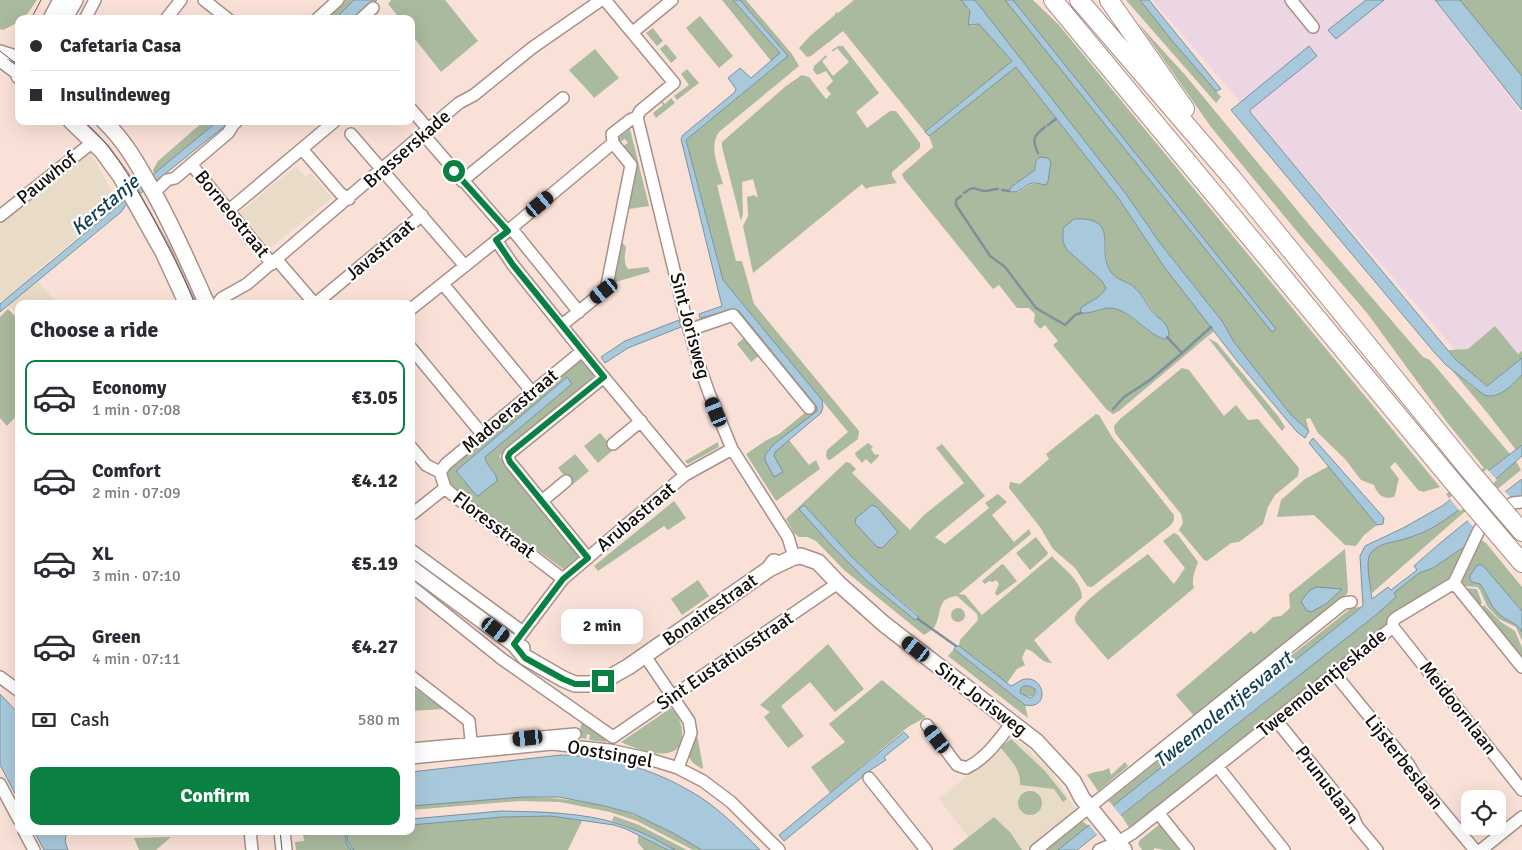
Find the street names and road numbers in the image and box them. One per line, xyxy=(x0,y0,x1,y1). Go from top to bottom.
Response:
street label: Brasserskade xyxy=(358,105,456,193)
street label: Pauwhof xyxy=(12,145,83,210)
street label: Borneostraat xyxy=(189,165,275,263)
street label: Javastraat xyxy=(340,214,420,286)
street label: Sint Jorisweg xyxy=(664,270,716,382)
street label: Madoerastraat xyxy=(457,364,563,458)
street label: Arubastraat xyxy=(591,477,681,557)
street label: Floresstraat xyxy=(448,486,540,564)
street label: Bonairestraat xyxy=(658,568,762,651)
street label: Sint Eustatiusstraat xyxy=(652,606,798,716)
street label: Tweemolentjeskade xyxy=(1253,624,1391,742)
street label: Meidoornlaan xyxy=(1414,656,1502,760)
street label: Sint Jorisweg xyxy=(930,657,1032,741)
street label: Lijsterbeslaan xyxy=(1359,710,1449,814)
street label: Oostsingel xyxy=(565,735,655,773)
street label: Prunuslaan xyxy=(1290,741,1364,829)

